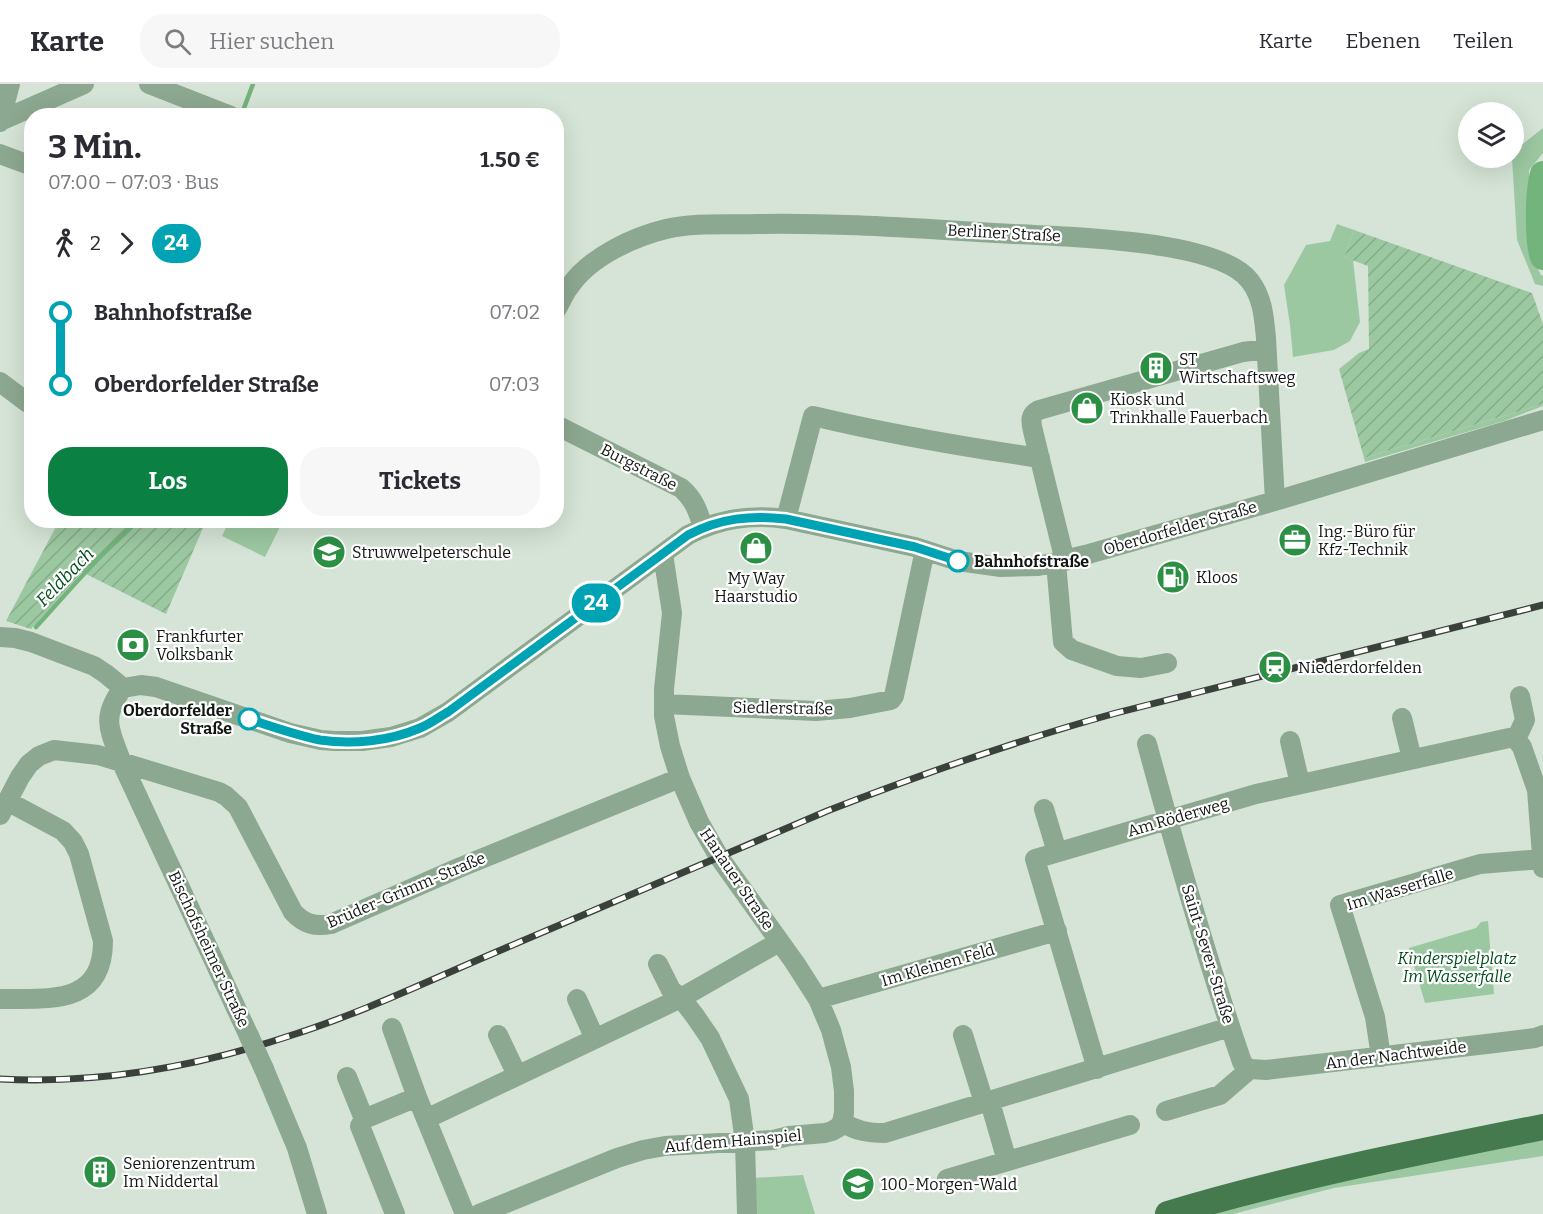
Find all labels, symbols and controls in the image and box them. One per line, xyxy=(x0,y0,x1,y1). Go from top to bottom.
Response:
search box xyxy=(140,14,560,68)
text: Karte xyxy=(30,25,104,58)
icon: search xyxy=(161,25,194,58)
text: Hier suchen xyxy=(209,28,334,55)
text: Karte xyxy=(1259,28,1312,54)
text: Ebenen xyxy=(1345,28,1420,54)
text: Teilen xyxy=(1453,28,1513,54)
map controls xyxy=(1458,102,1524,168)
button: layers xyxy=(1458,102,1524,168)
text: 3 Min. xyxy=(48,127,142,167)
text: 1.50 € xyxy=(480,146,540,173)
text: 07:00 – 07:03 · Bus xyxy=(48,170,219,194)
street label: Berliner Straße xyxy=(947,221,1061,245)
icon: walk xyxy=(48,227,81,260)
icon: forward xyxy=(110,227,143,260)
text: 24 xyxy=(164,230,189,256)
text: 2 xyxy=(90,231,101,255)
text: Bahnhofstraße xyxy=(94,299,252,326)
text: 07:02 xyxy=(489,300,540,324)
building icon: ST Wirtschaftsweg xyxy=(1138,350,1174,386)
place label: ST Wirtschaftsweg xyxy=(1179,350,1295,387)
text: Oberdorfelder Straße xyxy=(94,371,319,398)
text: 07:03 xyxy=(489,372,540,396)
shop icon: Kiosk und Trinkhalle Fauerbach xyxy=(1069,390,1105,426)
place label: Kiosk und Trinkhalle Fauerbach xyxy=(1110,390,1268,427)
street label: Burgstraße xyxy=(598,440,680,494)
button: Los xyxy=(48,447,288,516)
button: Tickets xyxy=(300,447,540,516)
street label: Oberdorfelder Straße xyxy=(1101,497,1259,559)
office icon: Ing.-Büro für Kfz-Technik xyxy=(1277,522,1313,558)
place label: Ing.-Büro für Kfz-Technik xyxy=(1318,522,1415,559)
shop icon: My Way Haarstudio xyxy=(738,530,774,566)
school or university icon: Struwwelpeterschule xyxy=(311,534,347,570)
water label: Feldbach xyxy=(32,543,98,611)
place label: Struwwelpeterschule xyxy=(352,543,511,562)
marker: Bahnhofstraße xyxy=(947,550,969,572)
place label: Bahnhofstraße xyxy=(974,552,1089,571)
fuel station icon: Kloos xyxy=(1155,559,1191,595)
place label: Kloos xyxy=(1196,568,1238,587)
place label: My Way Haarstudio xyxy=(714,569,798,606)
line badge: 24 xyxy=(569,584,623,622)
text: 24 xyxy=(584,590,608,616)
bank icon: Frankfurter Volksbank xyxy=(115,627,151,663)
place label: Frankfurter Volksbank xyxy=(156,627,243,664)
station icon: Niederdorfelden xyxy=(1257,649,1293,685)
place label: Niederdorfelden xyxy=(1298,658,1422,677)
street label: Siedlerstraße xyxy=(733,698,833,718)
place label: Oberdorfelder Straße xyxy=(123,701,232,738)
marker: Oberdorfelder Straße xyxy=(238,708,260,730)
street label: Am Röderweg xyxy=(1125,793,1231,841)
street label: Hanauer Straße xyxy=(696,825,778,933)
street label: Brüder-Grimm-Straße xyxy=(324,848,488,932)
street label: Im Wasserfalle xyxy=(1344,864,1456,914)
street label: Bischofsheimer Straße xyxy=(164,868,254,1030)
street label: Saint-Sever-Straße xyxy=(1178,882,1238,1026)
street label: Im Kleinen Feld xyxy=(879,940,997,990)
park label: Kinderspielplatz Im Wasserfalle xyxy=(1398,949,1517,986)
street label: An der Nachtweide xyxy=(1324,1037,1468,1073)
street label: Auf dem Hainspiel xyxy=(664,1126,803,1156)
building icon: Seniorenzentrum Im Niddertal xyxy=(82,1154,118,1190)
place label: Seniorenzentrum Im Niddertal xyxy=(123,1154,255,1191)
school or university icon: 100-Morgen-Wald xyxy=(840,1166,876,1202)
place label: 100-Morgen-Wald xyxy=(881,1175,1018,1194)

